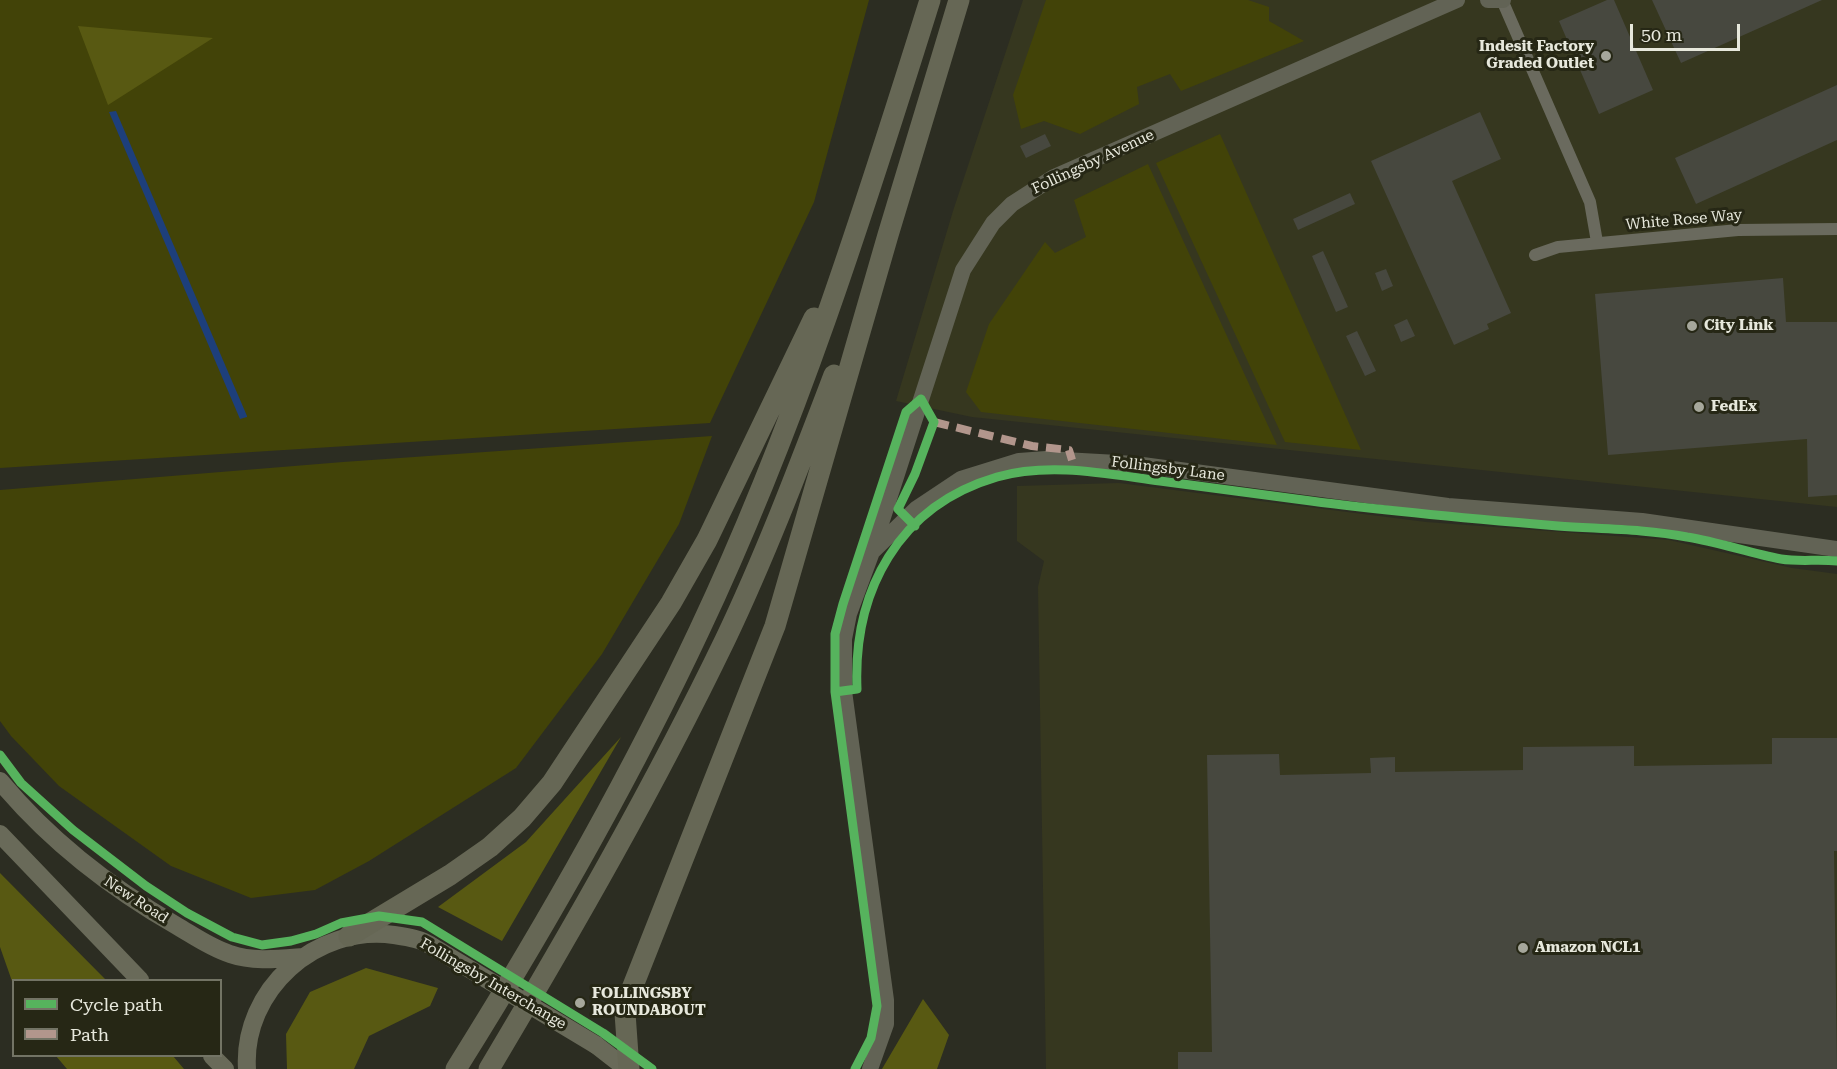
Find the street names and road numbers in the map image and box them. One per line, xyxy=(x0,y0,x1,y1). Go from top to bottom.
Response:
street label: Follingsby Avenue xyxy=(1029,126,1157,198)
street label: White Rose Way xyxy=(1625,206,1743,234)
street label: Follingsby Lane xyxy=(1110,453,1226,485)
street label: New Road xyxy=(100,873,172,927)
street label: Follingsby Interchange xyxy=(417,935,569,1033)

